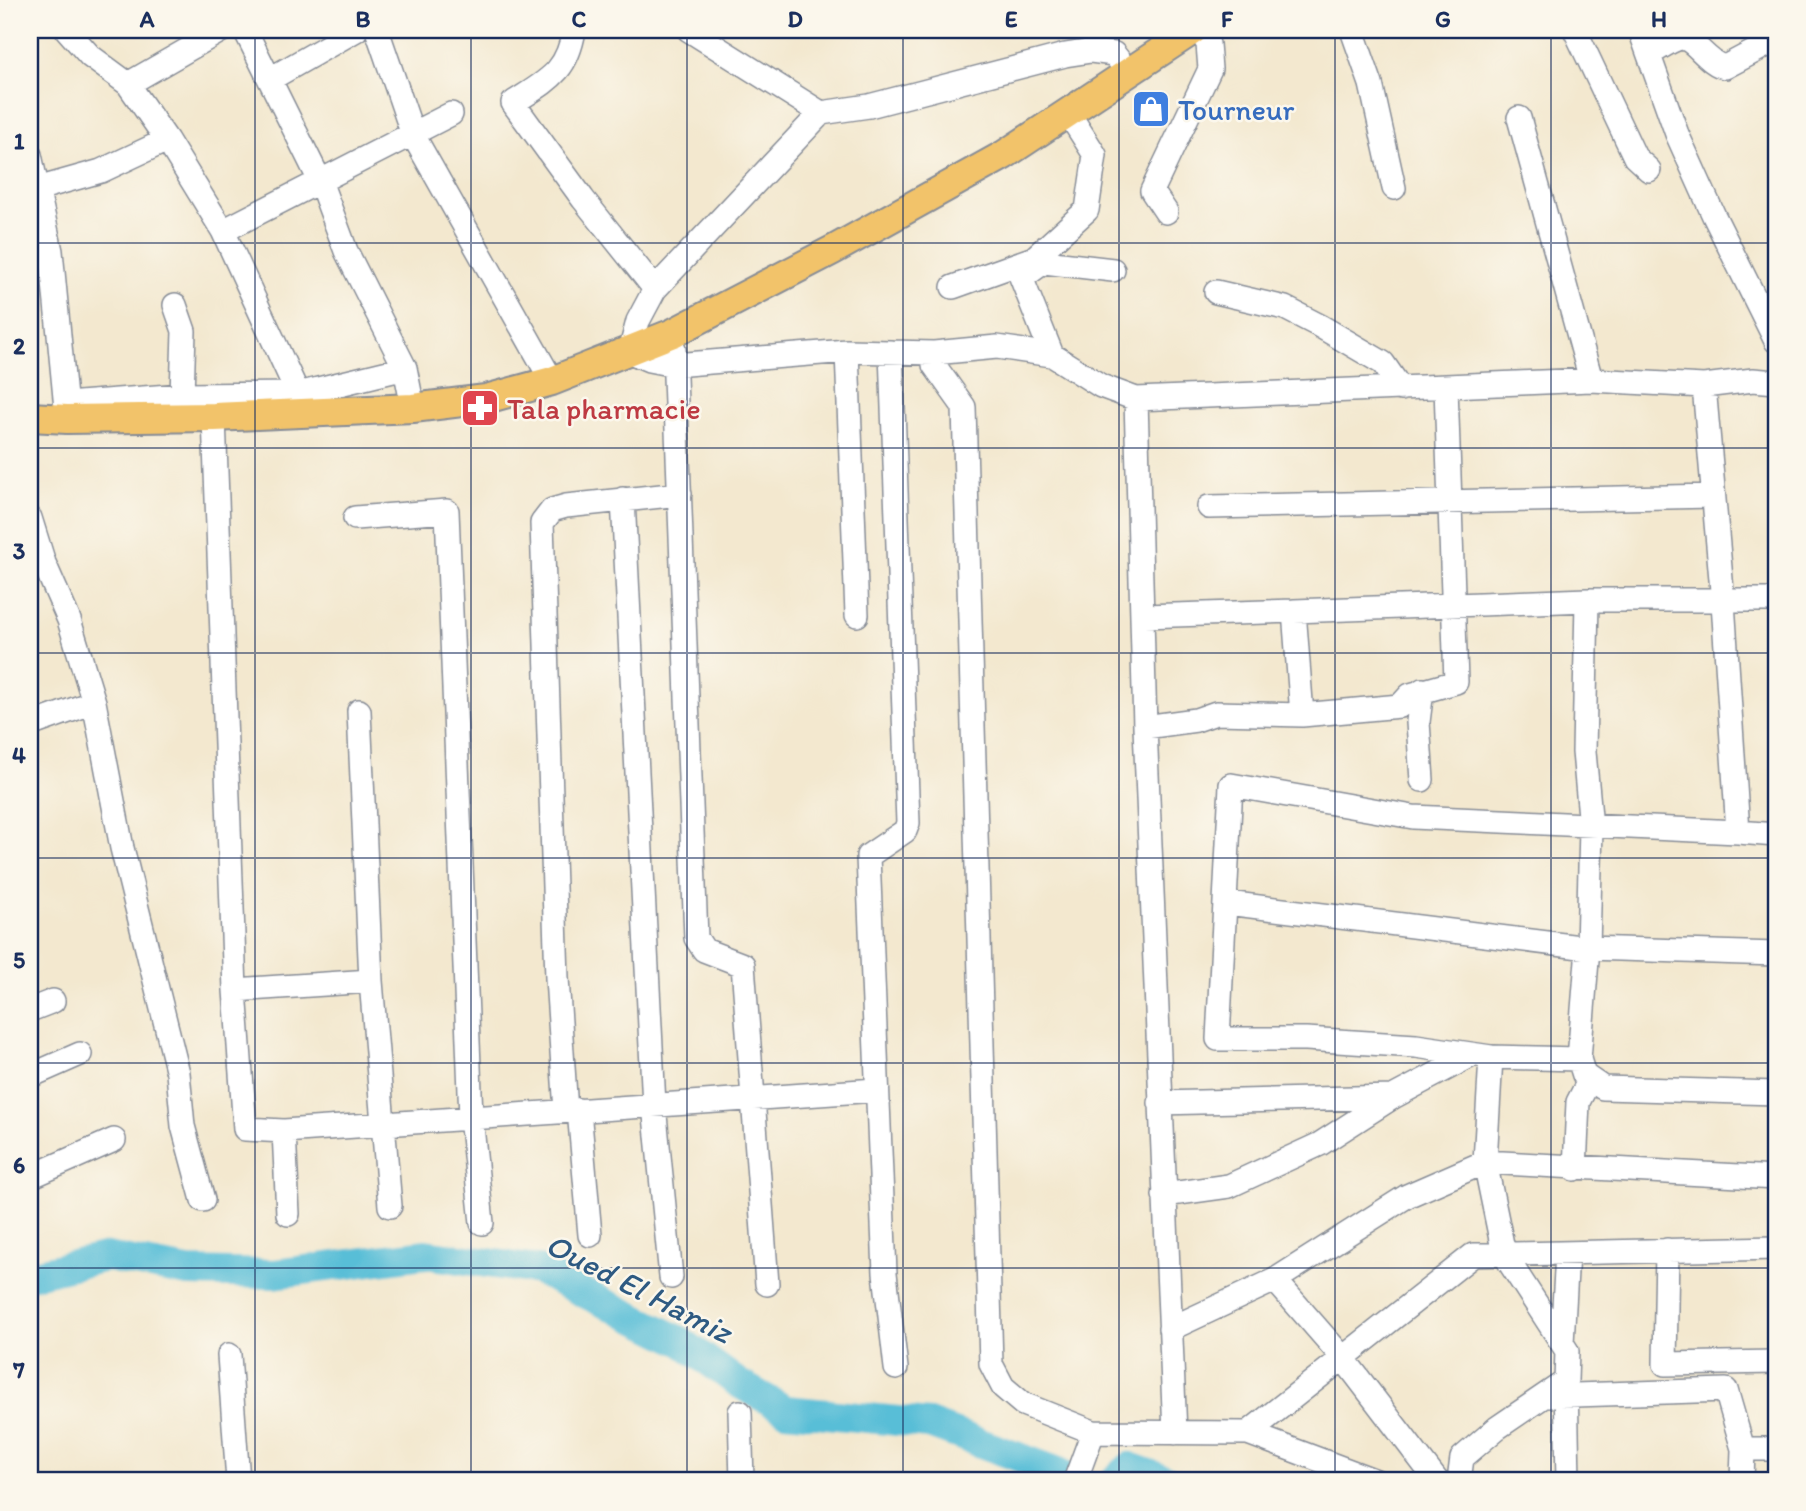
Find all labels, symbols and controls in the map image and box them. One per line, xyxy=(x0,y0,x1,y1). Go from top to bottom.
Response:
text: A xyxy=(139,5,155,33)
text: B xyxy=(356,5,371,33)
text: C xyxy=(572,5,587,33)
text: D xyxy=(787,5,803,33)
text: E xyxy=(1005,5,1018,33)
text: F xyxy=(1221,5,1234,33)
text: G xyxy=(1435,5,1451,33)
text: H xyxy=(1651,5,1667,33)
shop icon: Tourneur xyxy=(1130,88,1172,130)
place label: Tourneur xyxy=(1178,91,1295,128)
text: 1 xyxy=(14,127,25,155)
text: 2 xyxy=(13,332,26,360)
pharmacy icon: Tala pharmacie xyxy=(459,387,501,429)
place label: Tala pharmacie xyxy=(507,390,701,427)
text: 3 xyxy=(13,537,26,565)
text: 4 xyxy=(12,741,26,769)
text: 5 xyxy=(13,946,25,974)
text: 6 xyxy=(13,1151,25,1179)
water label: Oued El Hamiz xyxy=(540,1225,740,1352)
text: 7 xyxy=(12,1356,25,1384)

